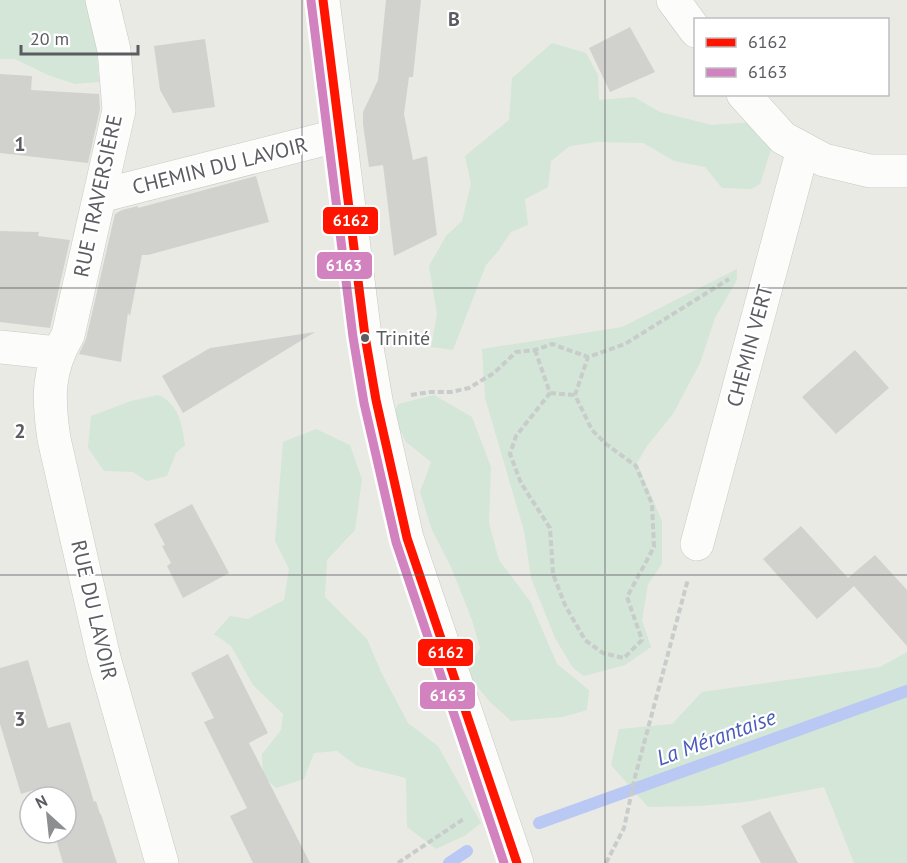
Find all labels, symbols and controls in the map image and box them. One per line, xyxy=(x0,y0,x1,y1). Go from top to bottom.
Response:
text: B xyxy=(448,6,460,32)
scale bar xyxy=(21,18,138,56)
legend xyxy=(694,18,889,96)
text: 20 m xyxy=(30,27,69,50)
text: 6162 xyxy=(748,30,787,53)
text: 6163 xyxy=(748,60,787,83)
street label: RUE TRAVERSIÈRE xyxy=(67,112,128,280)
text: 1 xyxy=(14,131,26,157)
street label: CHEMIN DU LAVOIR xyxy=(130,131,310,200)
line badge: 6162 xyxy=(322,206,379,235)
text: 6162 xyxy=(333,210,369,230)
line badge: 6163 xyxy=(316,251,373,280)
text: 6163 xyxy=(326,255,362,275)
street label: CHEMIN VERT xyxy=(720,282,779,410)
place label: Trinité xyxy=(376,325,430,351)
marker: Trinité xyxy=(359,332,371,344)
text: 2 xyxy=(14,418,26,444)
street label: RUE DU LAVOIR xyxy=(65,537,124,682)
line badge: 6162 xyxy=(417,638,474,667)
text: 6162 xyxy=(428,642,464,662)
line badge: 6163 xyxy=(419,681,476,710)
text: 6163 xyxy=(430,685,466,705)
water label: La Mérantaise xyxy=(652,702,780,772)
text: 3 xyxy=(14,706,26,732)
north arrow xyxy=(18,785,78,845)
text: N xyxy=(32,790,50,813)

